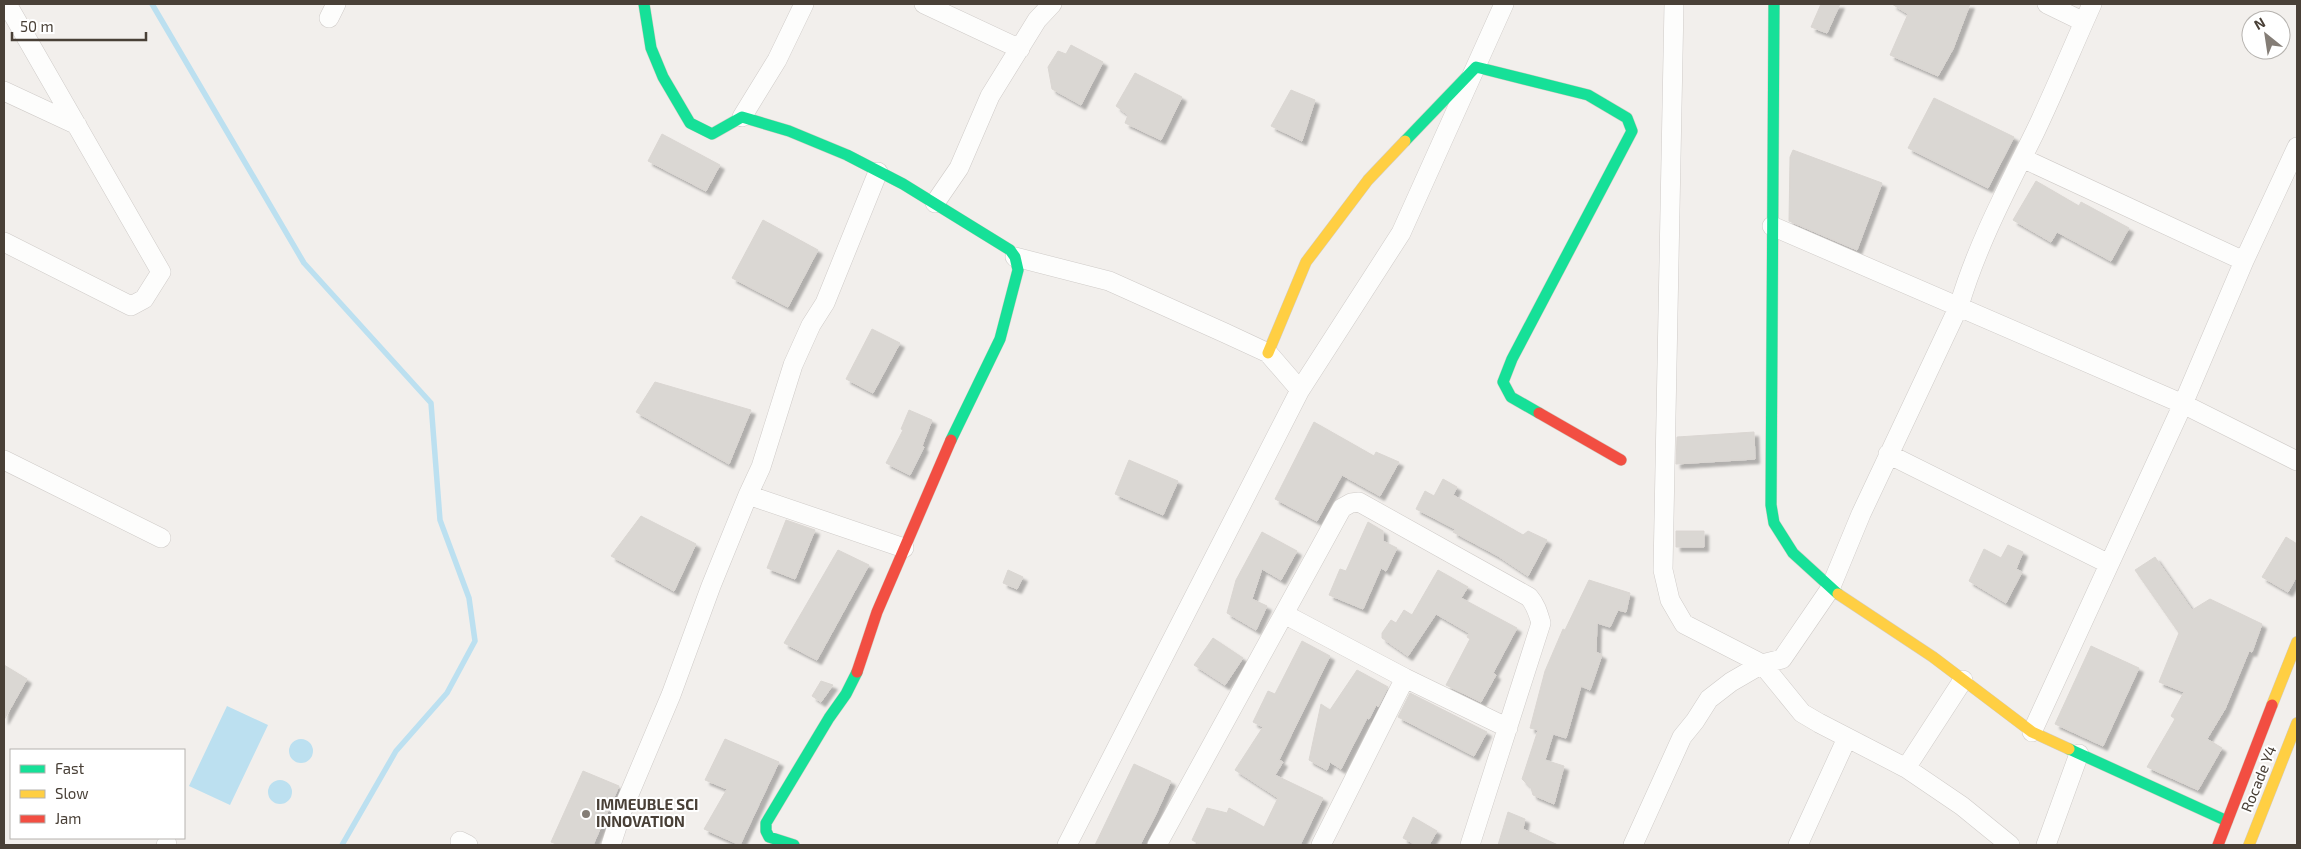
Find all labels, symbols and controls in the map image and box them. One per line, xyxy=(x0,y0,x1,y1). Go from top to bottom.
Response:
scale bar xyxy=(12,10,146,42)
north arrow xyxy=(2241,10,2291,60)
text: N xyxy=(2251,13,2268,33)
text: 50 m xyxy=(20,17,54,35)
street label: Rocade Y4 xyxy=(2237,743,2280,814)
legend xyxy=(10,749,185,839)
text: Fast xyxy=(55,759,85,777)
text: Slow xyxy=(55,784,89,802)
place label: IMMEUBLE SCI INNOVATION xyxy=(596,795,698,830)
marker: IMMEUBLE SCI INNOVATION xyxy=(580,808,592,820)
text: Jam xyxy=(55,809,81,827)

